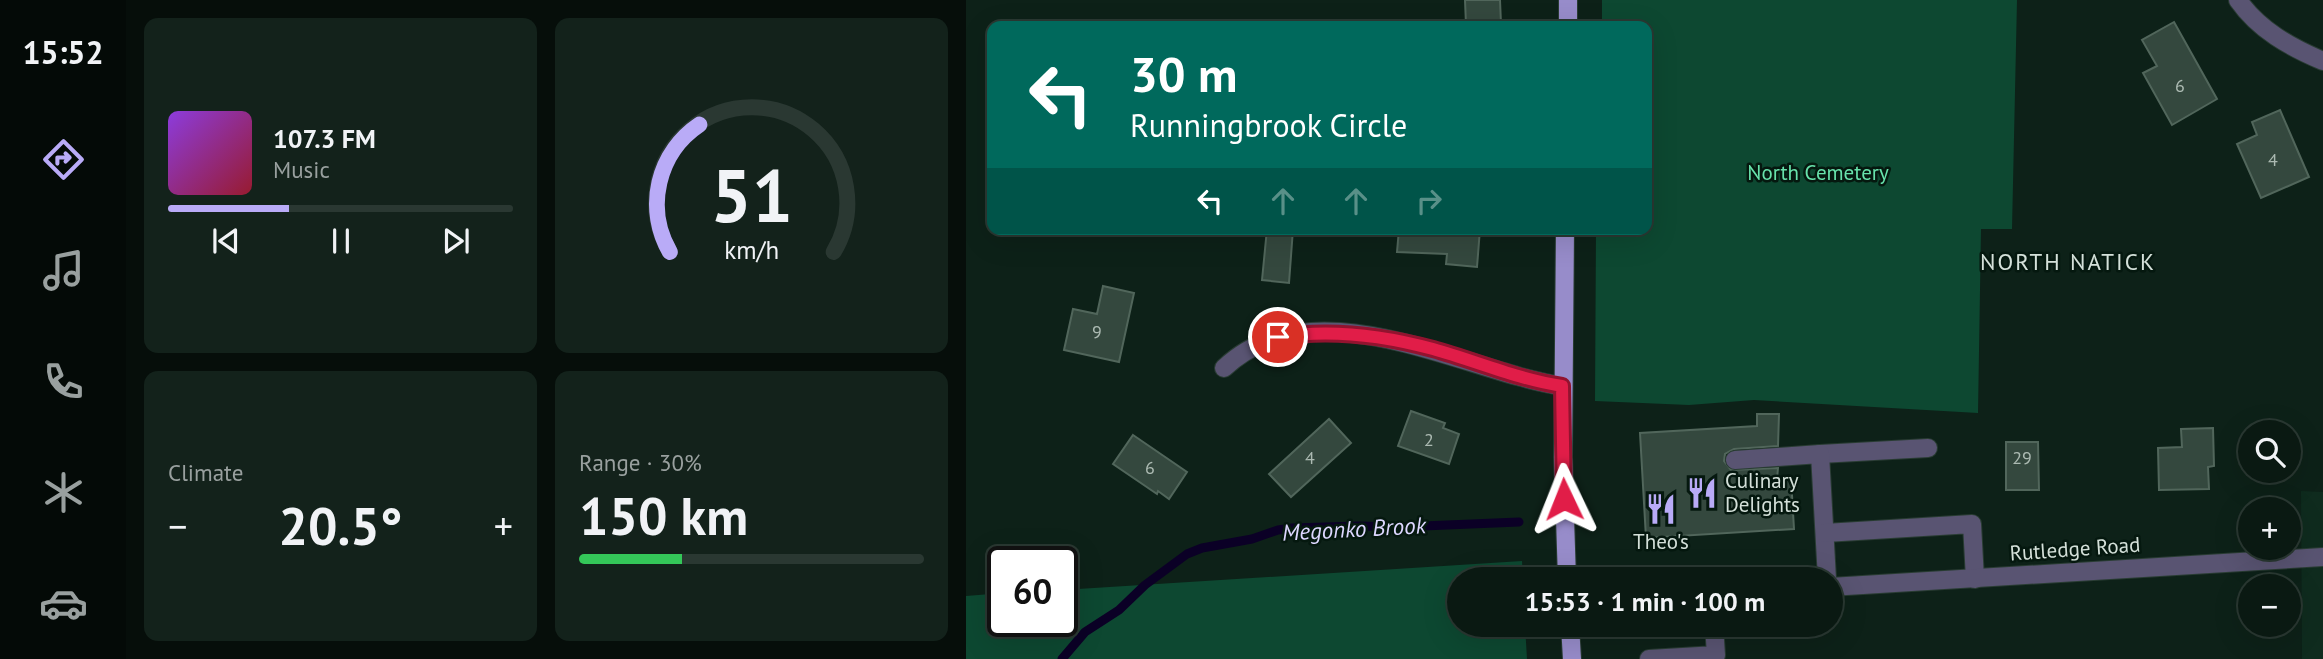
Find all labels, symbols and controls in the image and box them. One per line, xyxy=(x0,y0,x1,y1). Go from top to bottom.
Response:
text: 15:52 xyxy=(22,31,104,73)
text: 30 m xyxy=(1130,42,1237,106)
icon: left xyxy=(1015,49,1106,140)
house number: 6 xyxy=(2175,74,2185,97)
text: Runningbrook Circle xyxy=(1130,104,1407,146)
text: 107.3 FM xyxy=(273,122,376,155)
icon: directions xyxy=(39,135,88,184)
text: 51 xyxy=(710,148,793,242)
house number: 4 xyxy=(2268,148,2278,171)
text: Music xyxy=(273,155,330,184)
park label: North Cemetery xyxy=(1747,159,1889,186)
icon: left xyxy=(1191,182,1229,220)
icon: ahead xyxy=(1264,182,1302,220)
icon: ahead xyxy=(1337,182,1375,220)
icon: right xyxy=(1410,182,1448,220)
icon: previous xyxy=(207,222,245,260)
icon: pause xyxy=(322,222,360,260)
icon: next xyxy=(437,222,475,260)
text: km/h xyxy=(724,234,779,266)
icon: music xyxy=(39,246,88,295)
district label: NORTH NATICK xyxy=(1980,247,2156,276)
pin xyxy=(1248,307,1308,367)
icon: arrive xyxy=(1259,318,1297,356)
house number: 9 xyxy=(1092,320,1102,343)
icon: phone xyxy=(39,357,88,406)
map controls xyxy=(2238,420,2301,637)
button: search xyxy=(2238,420,2301,483)
house number: 2 xyxy=(1424,428,1434,451)
house number: 4 xyxy=(1305,446,1315,469)
house number: 29 xyxy=(2012,446,2032,469)
text: Range · 30% xyxy=(579,448,702,477)
house number: 6 xyxy=(1145,456,1155,479)
text: Climate xyxy=(168,458,243,487)
position arrow xyxy=(1527,462,1601,536)
place label: Culinary Delights xyxy=(1725,467,1800,518)
icon: climate xyxy=(39,468,88,517)
restaurant icon: Culinary Delights xyxy=(1685,476,1719,510)
text: 150 km xyxy=(579,482,748,549)
text: 20.5° xyxy=(279,492,402,559)
restaurant icon: Theo's xyxy=(1644,492,1678,526)
button: + xyxy=(2238,497,2301,560)
text: − xyxy=(168,501,187,550)
text: + xyxy=(494,501,513,550)
water label: Megonko Brook xyxy=(1281,510,1428,547)
place label: Theo's xyxy=(1633,528,1689,555)
street label: Rutledge Road xyxy=(2009,530,2141,567)
speed limit sign: 60 xyxy=(987,546,1078,637)
button: − xyxy=(2238,574,2301,637)
icon: car xyxy=(39,579,88,628)
text: 15:53 · 1 min · 100 m xyxy=(1525,585,1765,618)

